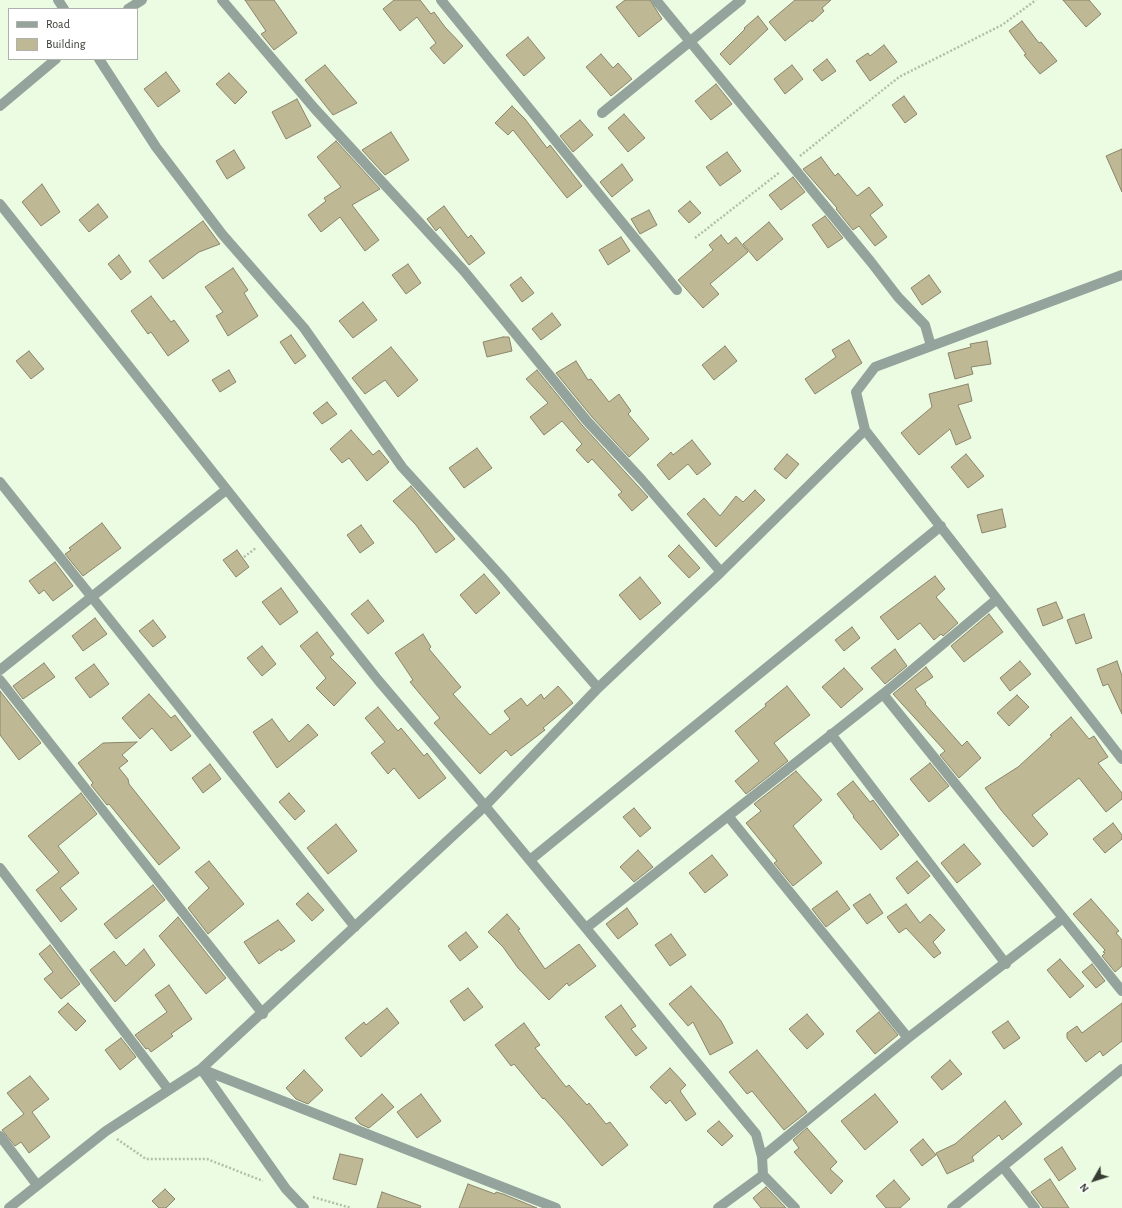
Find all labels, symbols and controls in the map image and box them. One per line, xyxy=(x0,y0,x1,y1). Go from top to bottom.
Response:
legend xyxy=(8,8,138,60)
text: Road xyxy=(46,18,70,30)
text: Building xyxy=(46,38,86,50)
north arrow xyxy=(1074,1160,1114,1200)
text: N xyxy=(1078,1181,1091,1194)

